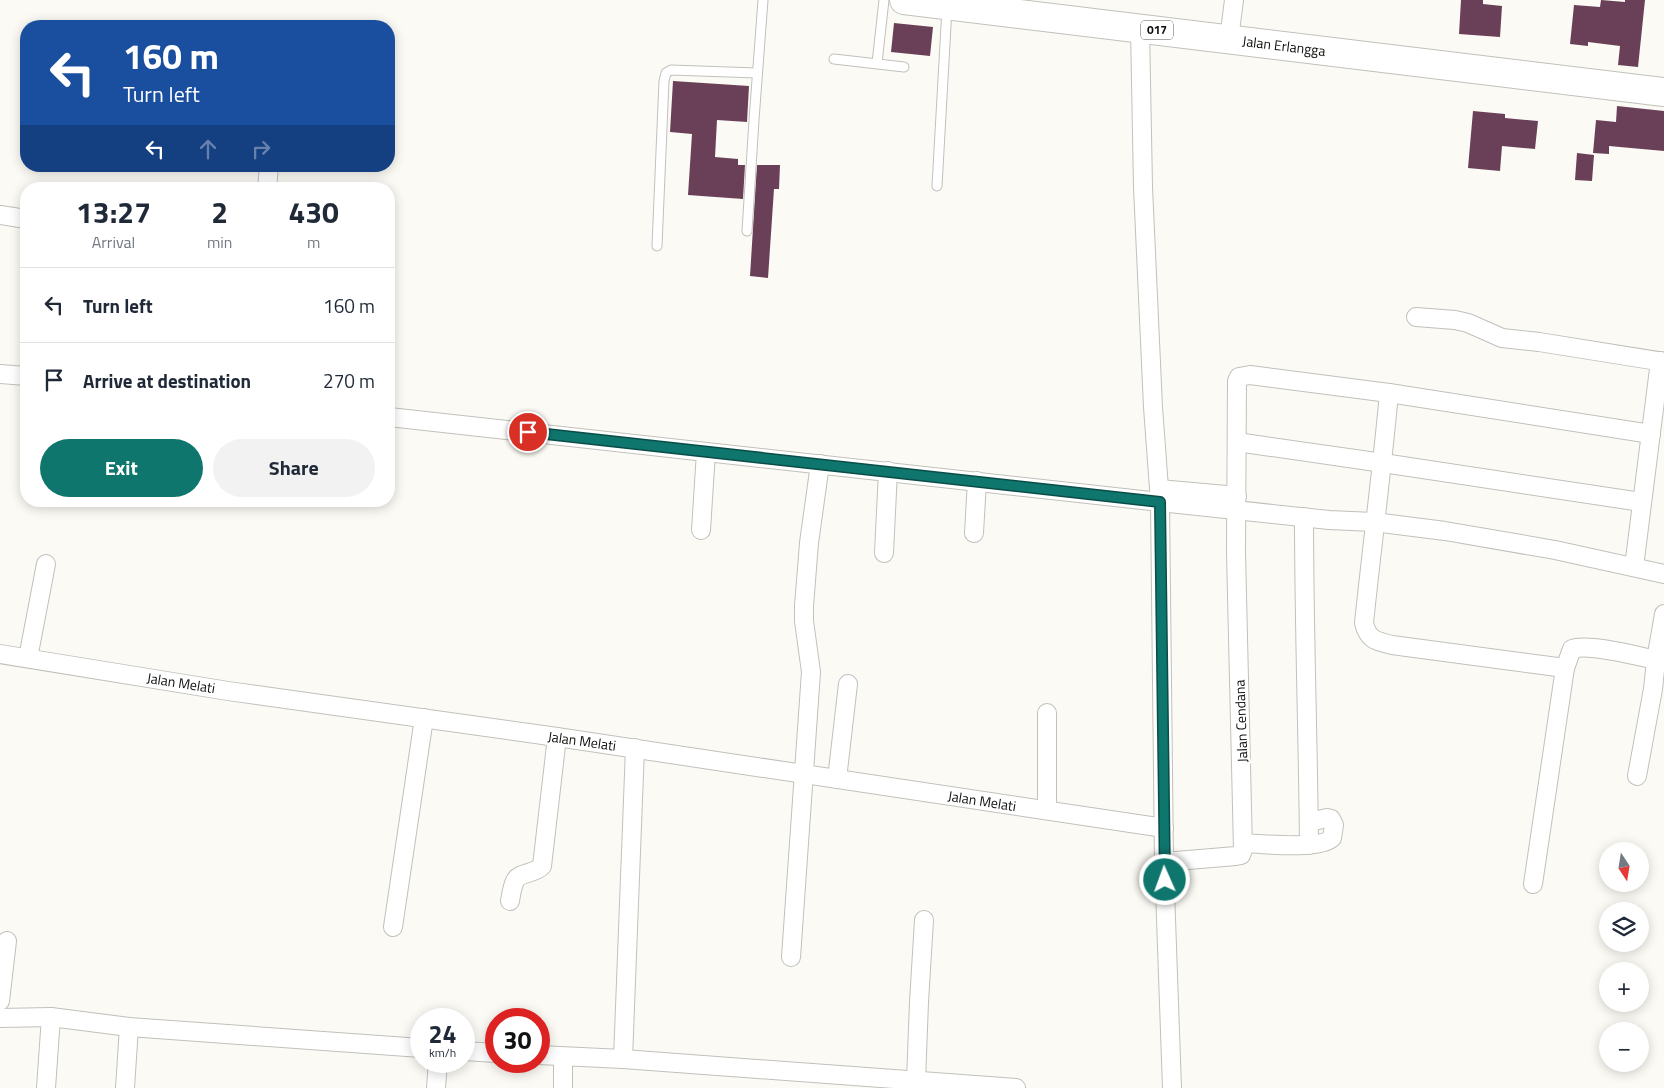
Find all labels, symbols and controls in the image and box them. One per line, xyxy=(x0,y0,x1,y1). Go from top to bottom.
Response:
road number: 017 xyxy=(1141,20,1173,40)
text: 160 m xyxy=(123,29,219,83)
street label: Jalan Erlangga xyxy=(1241,30,1327,61)
icon: left xyxy=(40,40,105,105)
text: Turn left xyxy=(123,77,200,111)
icon: left xyxy=(141,135,169,163)
icon: ahead xyxy=(194,135,222,163)
icon: right xyxy=(247,135,275,163)
text: 13:27 xyxy=(76,189,151,235)
text: 2 xyxy=(211,189,228,235)
text: 430 xyxy=(289,189,339,235)
text: Arrival xyxy=(92,230,135,254)
text: min xyxy=(207,230,232,254)
text: m xyxy=(307,230,320,254)
icon: left xyxy=(40,291,68,319)
text: Turn left xyxy=(83,291,153,320)
text: 160 m xyxy=(323,291,375,320)
icon: arrive xyxy=(40,366,68,394)
text: Arrive at destination xyxy=(83,366,251,395)
text: 270 m xyxy=(323,366,375,395)
pin xyxy=(507,411,549,453)
icon: arrive xyxy=(514,418,542,446)
button: Exit xyxy=(40,439,203,497)
button: Share xyxy=(213,439,375,497)
street label: Jalan Melati xyxy=(145,667,217,698)
street label: Jalan Cendana xyxy=(1229,679,1252,763)
street label: Jalan Melati xyxy=(546,725,618,756)
street label: Jalan Melati xyxy=(946,785,1018,816)
north arrow xyxy=(1599,842,1649,892)
map controls xyxy=(1599,842,1649,1072)
position arrow xyxy=(1138,853,1190,905)
button: layers xyxy=(1599,902,1649,952)
button: + xyxy=(1599,962,1649,1012)
speed limit sign: 30 xyxy=(485,1008,550,1073)
text: 24 xyxy=(428,1015,457,1053)
button: − xyxy=(1599,1022,1649,1072)
text: km/h xyxy=(429,1043,456,1062)

